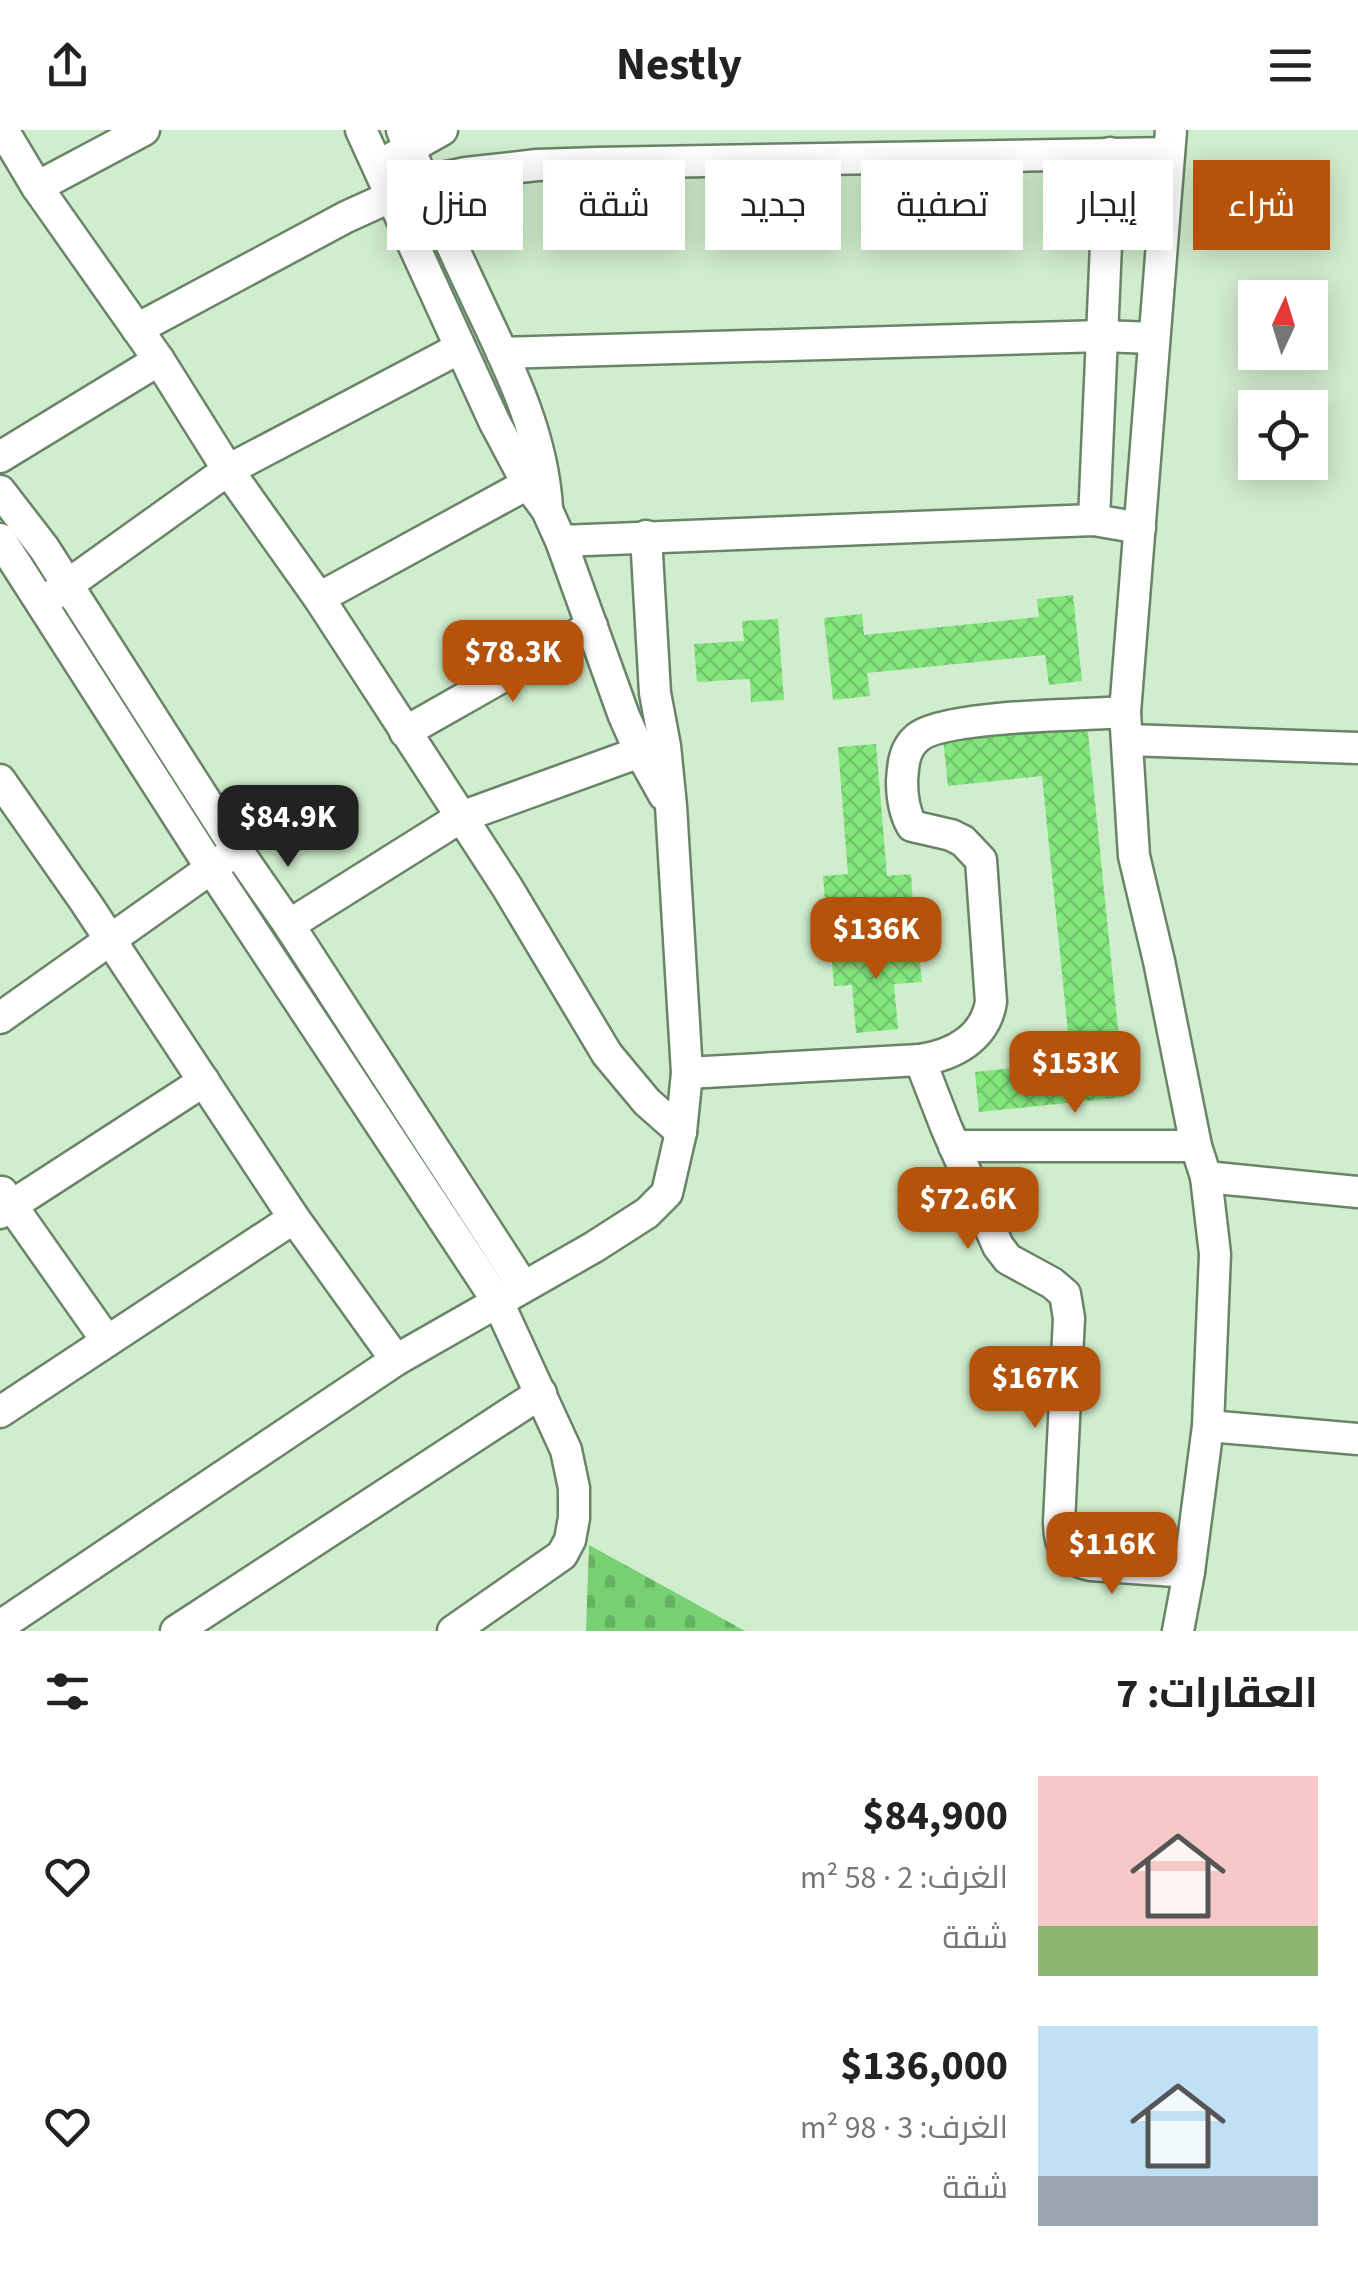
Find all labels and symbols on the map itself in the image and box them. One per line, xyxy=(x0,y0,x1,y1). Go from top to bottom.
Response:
north arrow xyxy=(1238,280,1328,370)
pin: $78.3K xyxy=(432,620,594,705)
pin: $84.9K xyxy=(207,785,369,870)
pin: $136K xyxy=(806,897,946,982)
pin: $153K xyxy=(1005,1031,1145,1116)
pin: $72.6K xyxy=(887,1167,1049,1252)
pin: $167K xyxy=(965,1346,1105,1431)
pin: $116K xyxy=(1042,1512,1182,1597)

